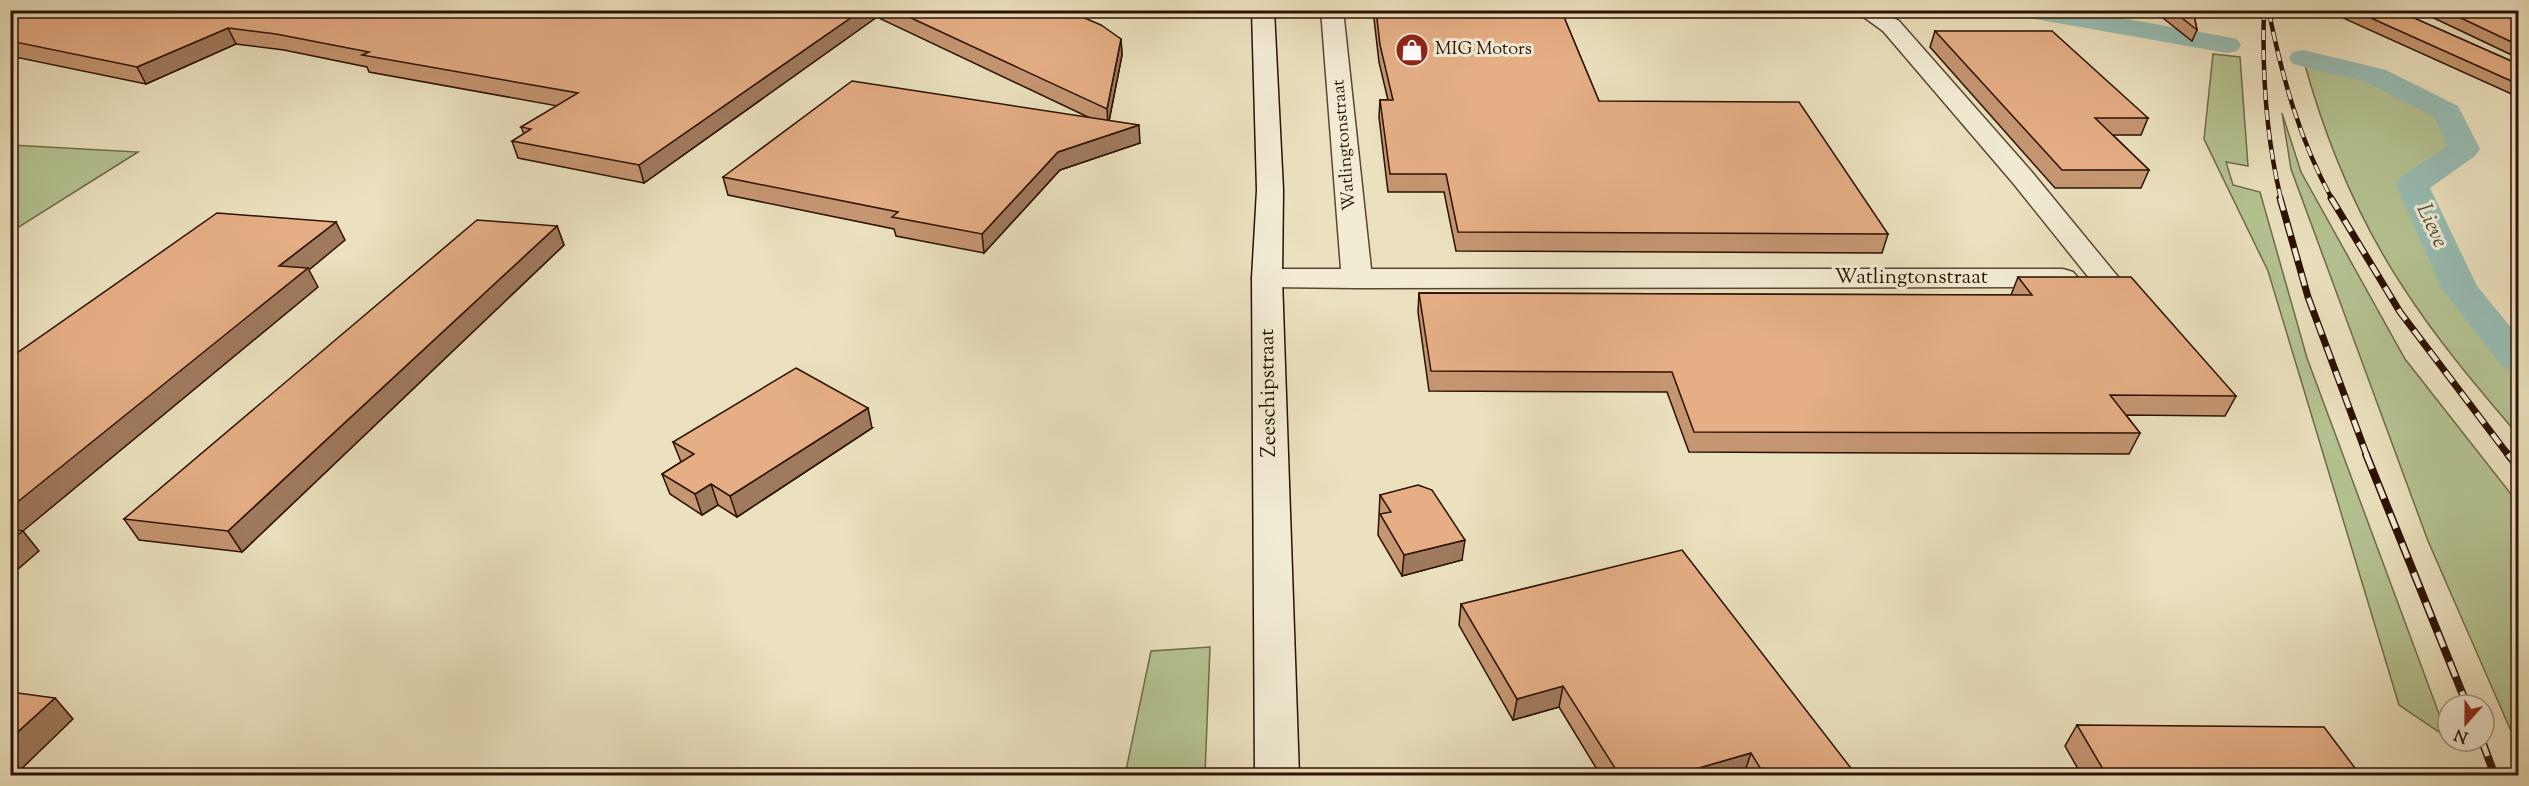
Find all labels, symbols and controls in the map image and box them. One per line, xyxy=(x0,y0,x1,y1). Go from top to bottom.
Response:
shop icon: MIG Motors xyxy=(1394,32,1430,68)
place label: MIG Motors xyxy=(1435,37,1532,63)
street label: Watlingtonstraat xyxy=(1326,78,1364,212)
water label: Lieve xyxy=(2407,199,2455,254)
street label: Watlingtonstraat xyxy=(1834,263,1988,293)
street label: Zeeschipstraat xyxy=(1253,328,1285,458)
north arrow xyxy=(2436,693,2496,753)
text: N xyxy=(2451,722,2472,748)

